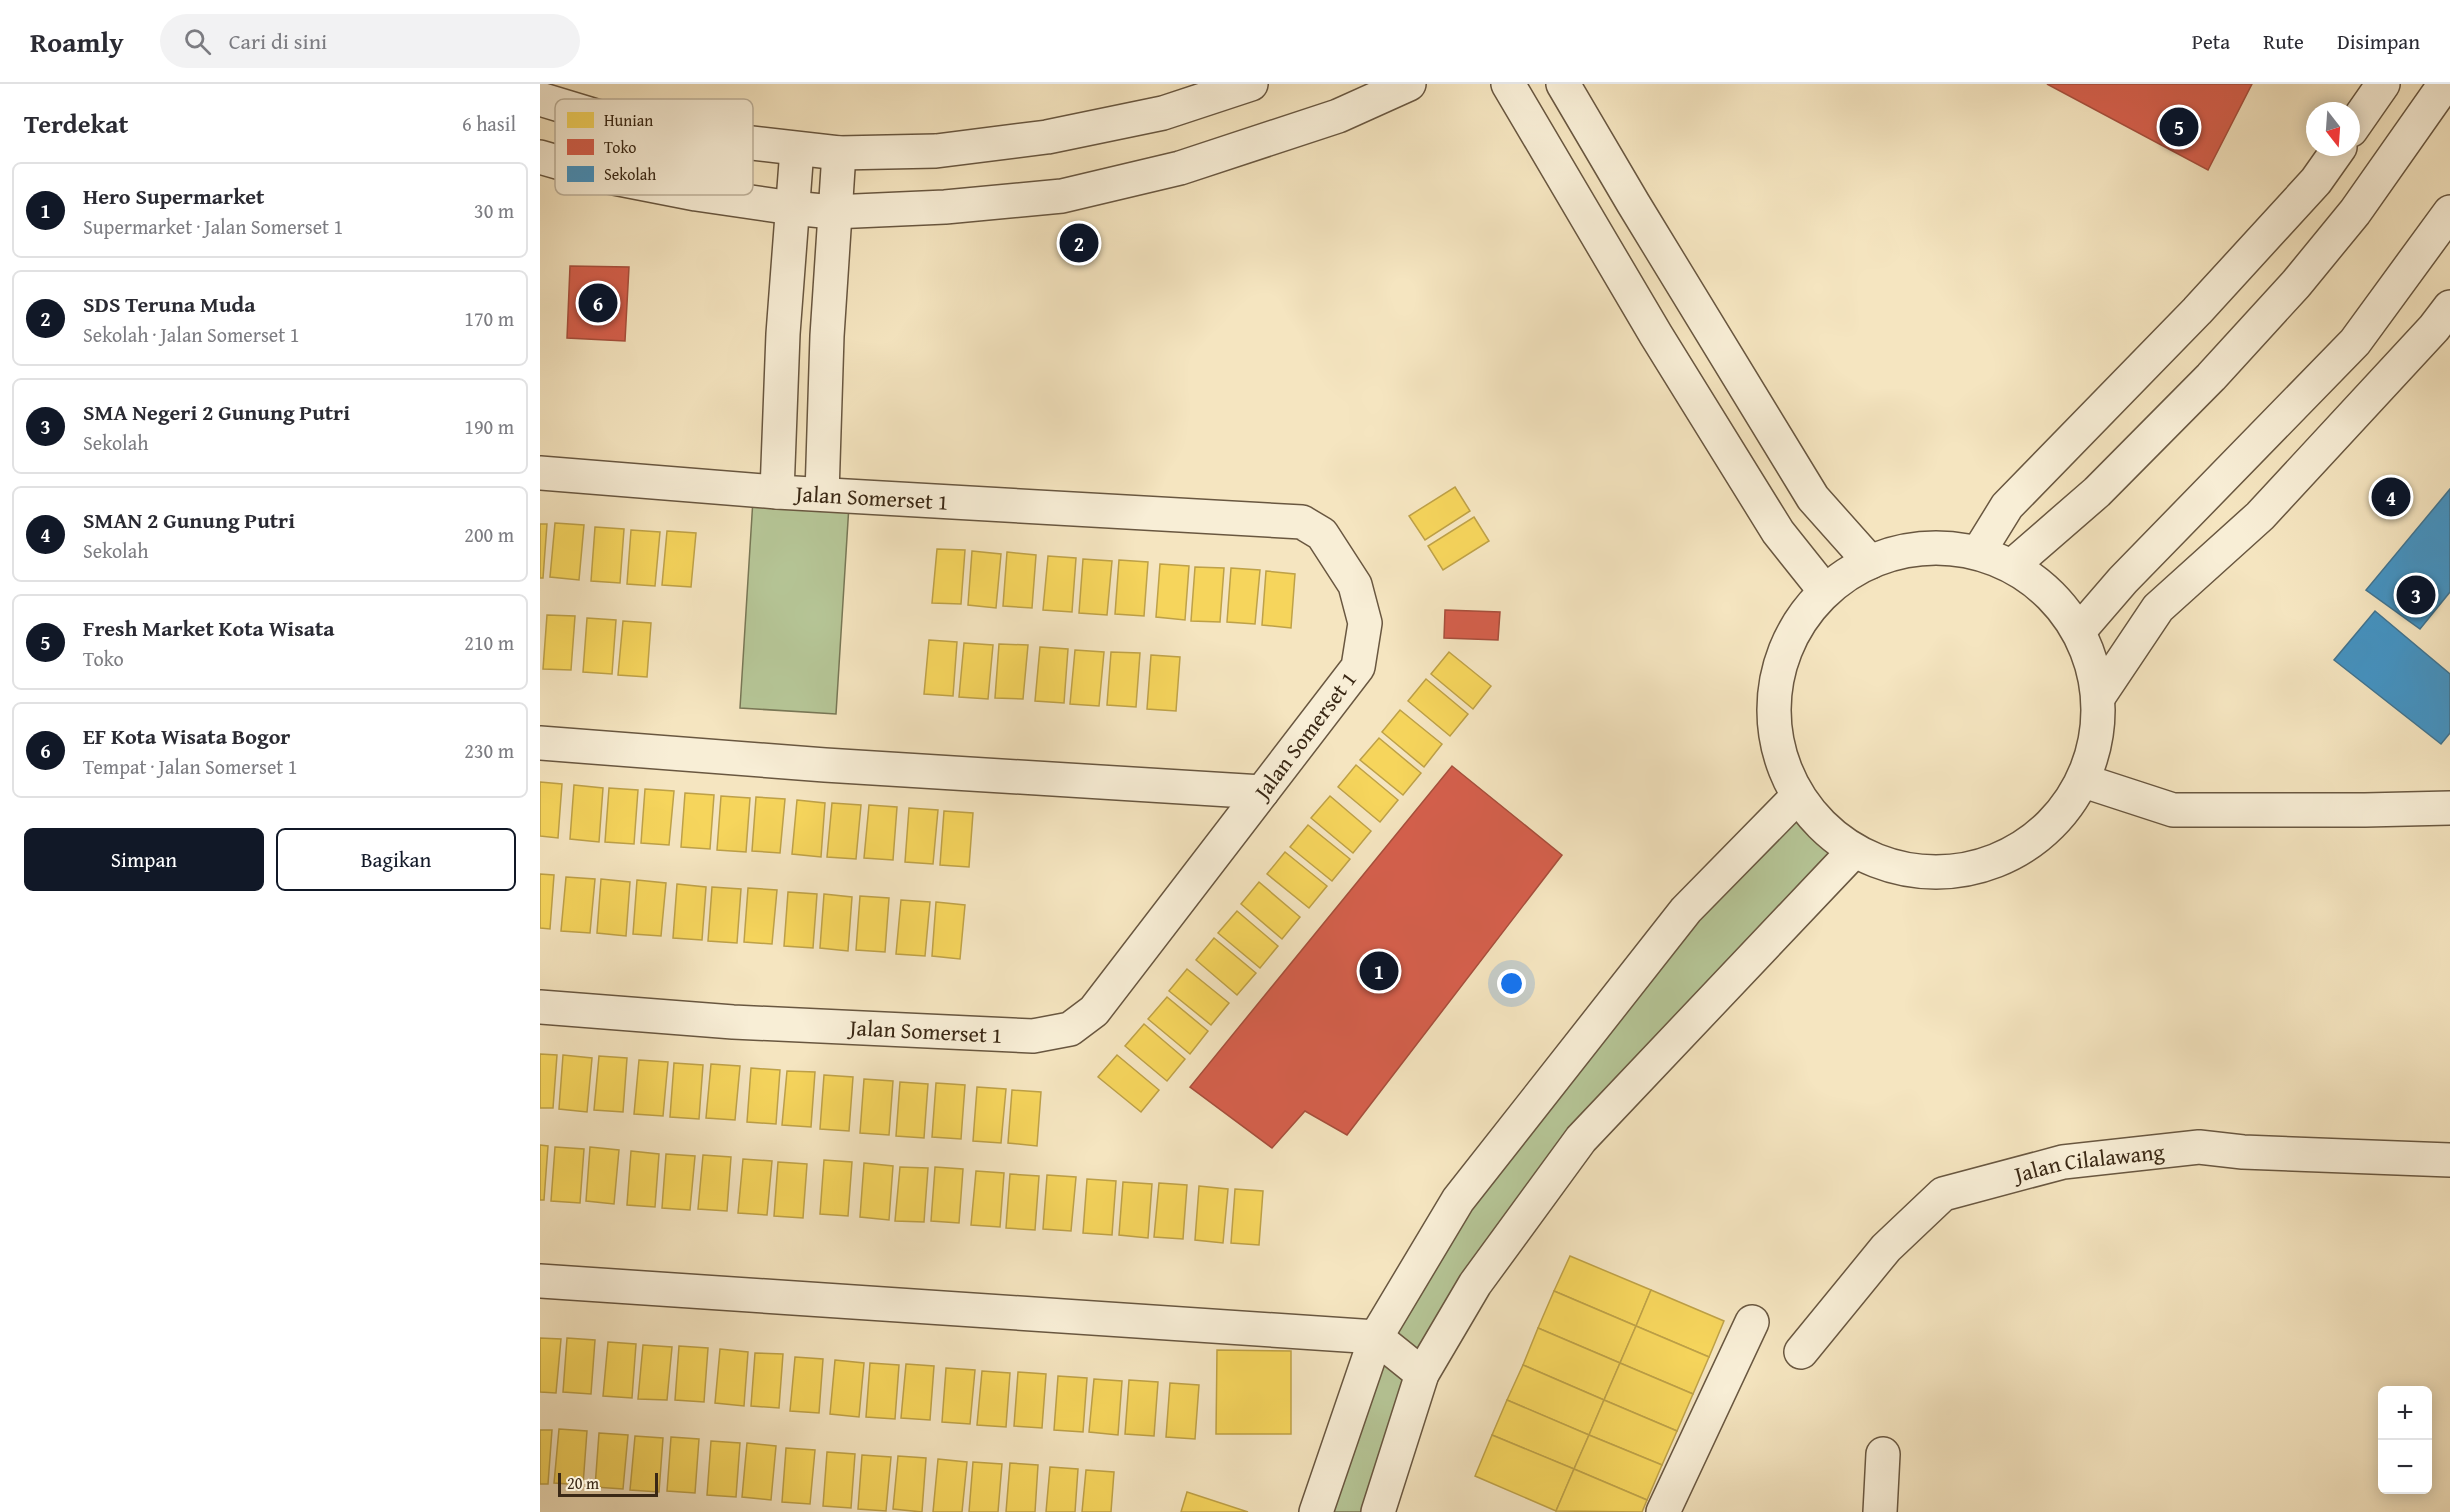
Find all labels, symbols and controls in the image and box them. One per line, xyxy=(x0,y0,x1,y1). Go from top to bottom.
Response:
search box xyxy=(160,14,580,68)
text: Roamly xyxy=(30,21,124,62)
icon: search xyxy=(181,25,214,58)
text: Cari di sini xyxy=(229,25,327,57)
text: Peta xyxy=(2192,26,2230,57)
text: Rute xyxy=(2263,26,2304,57)
text: Disimpan xyxy=(2337,26,2420,57)
legend xyxy=(555,99,753,195)
north arrow xyxy=(2306,102,2360,156)
text: Terdekat xyxy=(24,104,128,143)
pin: 5 xyxy=(2160,104,2198,150)
text: Hunian xyxy=(604,108,653,132)
text: 6 hasil xyxy=(462,109,516,138)
text: Toko xyxy=(604,135,636,159)
text: Sekolah xyxy=(604,162,656,186)
text: Hero Supermarket xyxy=(83,180,264,212)
text: 1 xyxy=(40,196,51,225)
text: 30 m xyxy=(474,196,514,225)
text: Supermarket · Jalan Somerset 1 xyxy=(83,212,343,241)
pin: 2 xyxy=(1060,220,1098,266)
pin: 6 xyxy=(578,280,618,326)
text: SDS Teruna Muda xyxy=(83,288,256,320)
text: 2 xyxy=(40,304,51,333)
text: 170 m xyxy=(464,304,514,333)
text: Sekolah · Jalan Somerset 1 xyxy=(83,320,299,349)
text: SMA Negeri 2 Gunung Putri xyxy=(83,396,350,428)
text: 3 xyxy=(40,412,51,441)
text: 190 m xyxy=(464,412,514,441)
text: Sekolah xyxy=(83,428,148,457)
pin: 4 xyxy=(2372,474,2410,520)
street label: Jalan Somerset 1 xyxy=(792,477,949,518)
text: SMAN 2 Gunung Putri xyxy=(83,504,295,536)
text: 4 xyxy=(40,520,51,549)
text: 200 m xyxy=(464,520,514,549)
text: Sekolah xyxy=(83,536,148,565)
pin: 3 xyxy=(2396,572,2436,618)
text: Fresh Market Kota Wisata xyxy=(83,612,335,644)
text: 5 xyxy=(40,628,51,657)
text: 210 m xyxy=(464,628,514,657)
text: Toko xyxy=(83,644,124,673)
street label: Jalan Somerset 1 xyxy=(1244,664,1364,808)
text: EF Kota Wisata Bogor xyxy=(83,720,290,752)
text: 6 xyxy=(40,736,51,765)
text: 230 m xyxy=(464,736,514,765)
text: Tempat · Jalan Somerset 1 xyxy=(83,752,297,781)
button: Simpan xyxy=(24,828,264,891)
button: Bagikan xyxy=(276,828,516,891)
pin: 1 xyxy=(1360,948,1398,994)
your location xyxy=(1497,969,1526,998)
street label: Jalan Somerset 1 xyxy=(846,1011,1003,1051)
street label: Jalan Cilalawang xyxy=(2008,1135,2166,1191)
map controls xyxy=(2378,1386,2432,1494)
button: + xyxy=(2378,1386,2432,1440)
button: − xyxy=(2378,1440,2432,1494)
scale bar xyxy=(558,1470,658,1498)
text: 20 m xyxy=(567,1471,599,1495)

